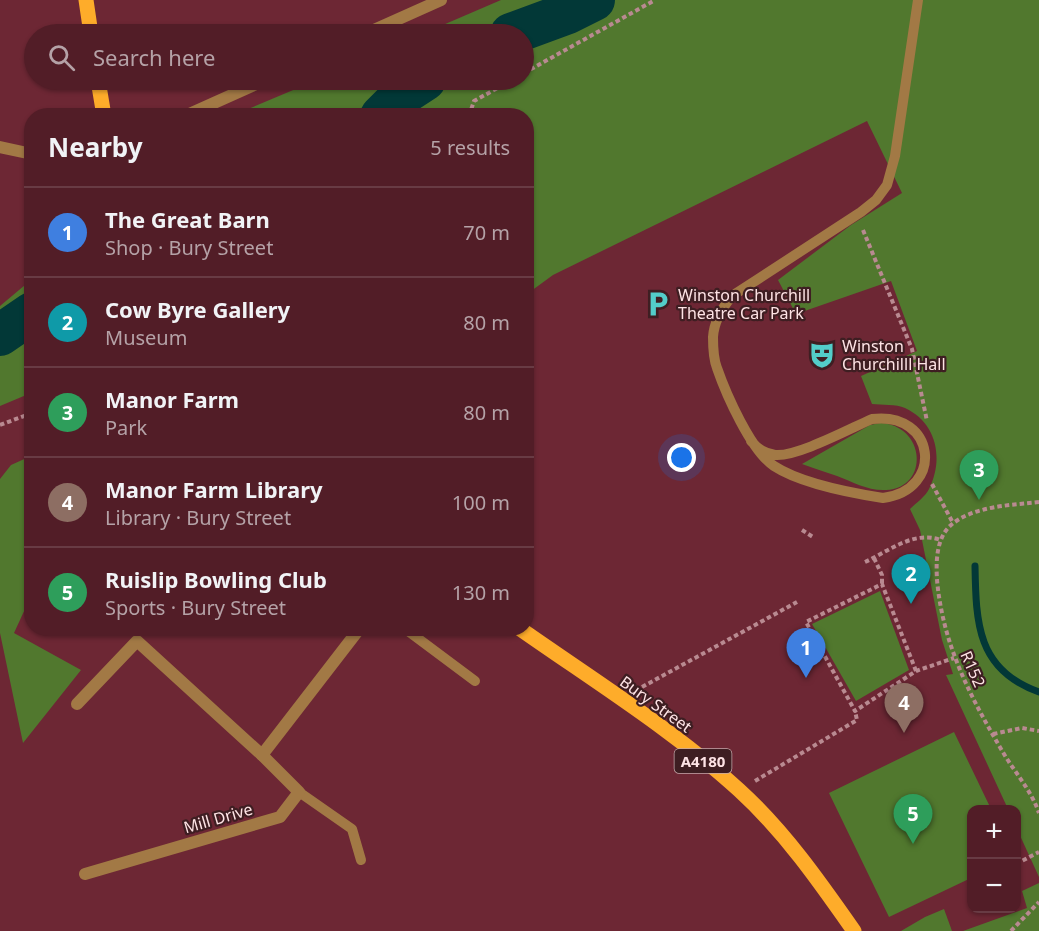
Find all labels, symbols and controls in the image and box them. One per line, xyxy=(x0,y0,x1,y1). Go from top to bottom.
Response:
search box xyxy=(24,24,534,90)
icon: search xyxy=(45,41,78,74)
text: Search here xyxy=(93,42,215,72)
text: Nearby xyxy=(48,129,143,165)
text: 5 results xyxy=(430,134,510,161)
text: The Great Barn xyxy=(105,204,270,234)
text: 1 xyxy=(62,219,73,246)
text: 70 m xyxy=(463,219,510,246)
text: Shop · Bury Street xyxy=(105,234,273,261)
place label: Winston Churchill Theatre Car Park xyxy=(678,284,810,324)
parking icon: Winston Churchill Theatre Car Park xyxy=(643,289,673,319)
text: Cow Byre Gallery xyxy=(105,294,290,324)
text: 2 xyxy=(62,309,73,336)
text: 80 m xyxy=(463,309,510,336)
text: Museum xyxy=(105,324,187,351)
place label: Winston Churchilll Hall xyxy=(842,335,946,375)
theatre icon: Winston Churchilll Hall xyxy=(807,340,837,370)
text: Manor Farm xyxy=(105,384,239,414)
text: 3 xyxy=(62,399,73,426)
text: 80 m xyxy=(463,399,510,426)
text: Park xyxy=(105,414,147,441)
your location xyxy=(667,443,696,472)
pin: 3 xyxy=(960,450,998,500)
text: Manor Farm Library xyxy=(105,474,323,504)
text: 4 xyxy=(62,489,73,516)
text: 100 m xyxy=(452,489,510,516)
text: Library · Bury Street xyxy=(105,504,291,531)
pin: 2 xyxy=(892,554,930,604)
text: Ruislip Bowling Club xyxy=(105,564,327,594)
text: 5 xyxy=(62,579,73,606)
text: 130 m xyxy=(452,579,510,606)
text: Sports · Bury Street xyxy=(105,594,286,621)
pin: 1 xyxy=(786,628,826,678)
street label: R152 xyxy=(955,647,991,691)
street label: Bury Street xyxy=(616,670,697,738)
pin: 4 xyxy=(884,684,924,733)
road number: A4180 xyxy=(674,749,732,773)
pin: 5 xyxy=(894,794,932,844)
street label: Mill Drive xyxy=(181,798,255,838)
map controls xyxy=(967,805,1021,913)
button: + xyxy=(967,805,1021,859)
button: − xyxy=(967,859,1021,913)

